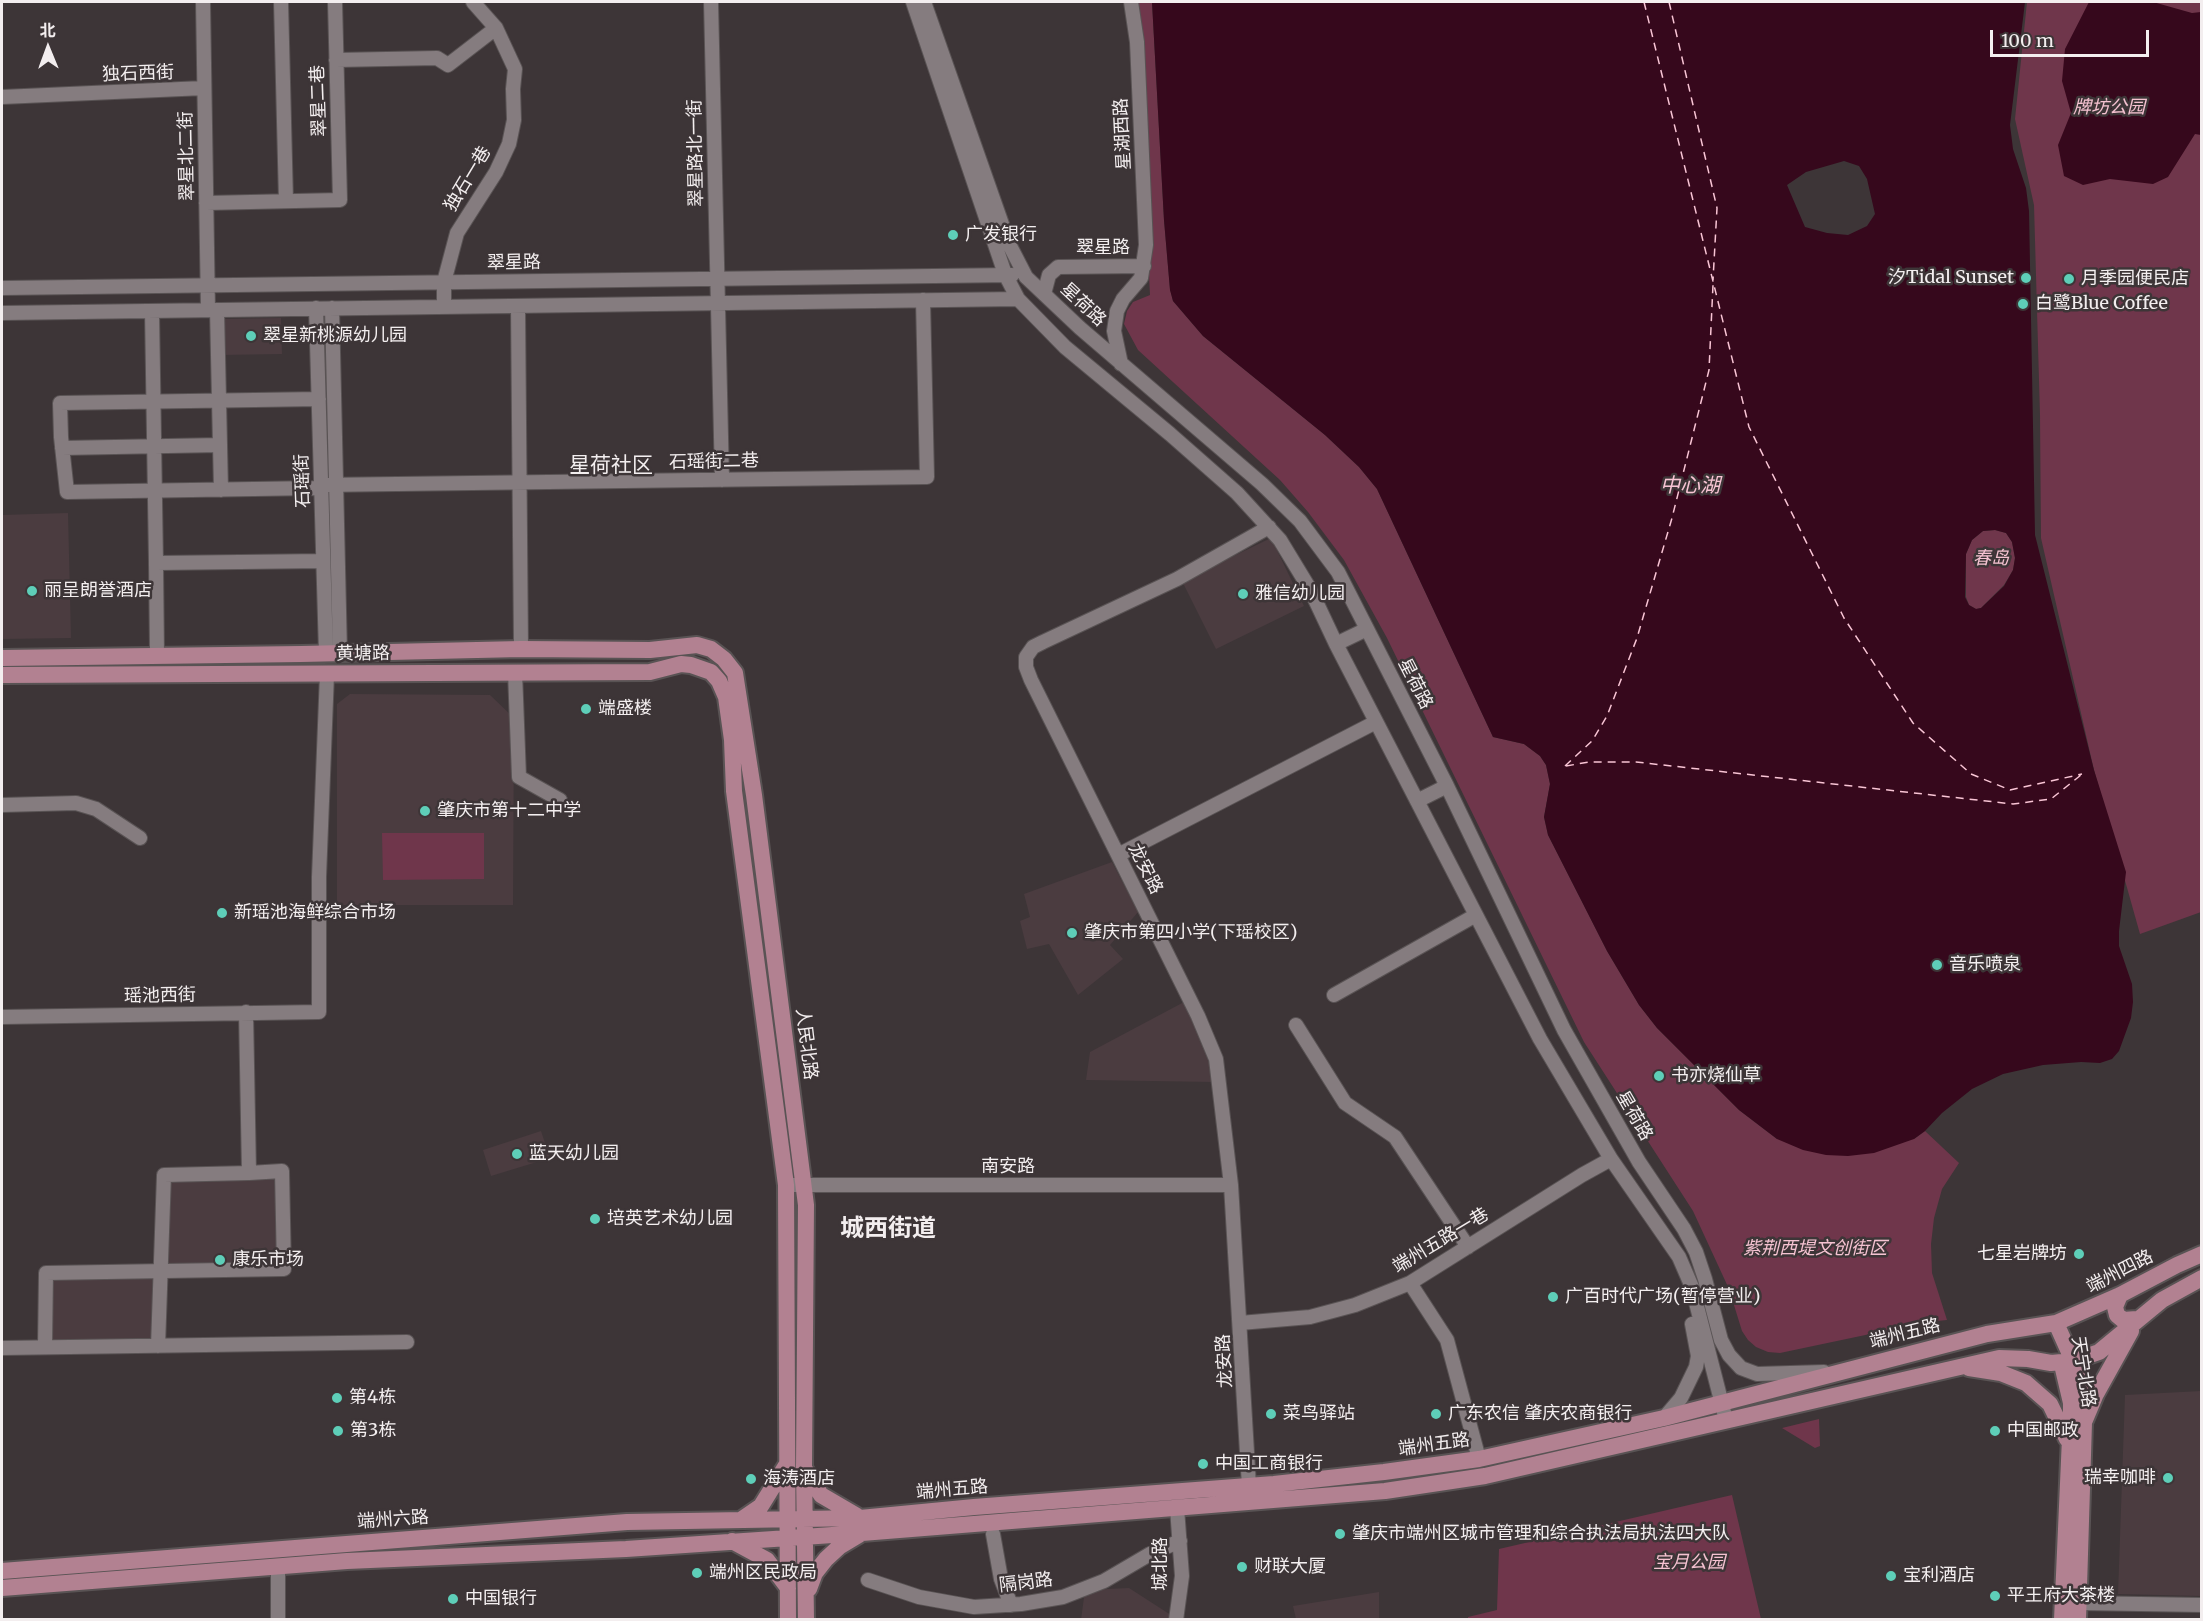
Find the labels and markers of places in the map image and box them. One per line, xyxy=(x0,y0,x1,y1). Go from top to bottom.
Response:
place label: 广发银行 xyxy=(965,224,1037,246)
marker: 广发银行 xyxy=(946,228,960,242)
place label: 汐Tidal Sunset xyxy=(1888,267,2014,289)
place label: 月季园便民店 xyxy=(2081,268,2189,290)
marker: 汐Tidal Sunset xyxy=(2019,271,2033,285)
marker: 月季园便民店 xyxy=(2062,272,2076,286)
place label: 白鹭Blue Coffee xyxy=(2035,293,2168,315)
marker: 白鹭Blue Coffee xyxy=(2016,297,2030,311)
place label: 翠星新桃源幼儿园 xyxy=(263,325,407,347)
marker: 翠星新桃源幼儿园 xyxy=(244,329,258,343)
place label: 丽呈朗誉酒店 xyxy=(44,580,152,602)
place label: 雅信幼儿园 xyxy=(1255,583,1345,605)
marker: 丽呈朗誉酒店 xyxy=(25,584,39,598)
marker: 雅信幼儿园 xyxy=(1236,587,1250,601)
place label: 端盛楼 xyxy=(598,698,652,720)
marker: 端盛楼 xyxy=(579,702,593,716)
place label: 肇庆市第十二中学 xyxy=(437,800,581,822)
marker: 肇庆市第十二中学 xyxy=(418,804,432,818)
place label: 新瑶池海鲜综合市场 xyxy=(234,902,396,924)
marker: 新瑶池海鲜综合市场 xyxy=(215,906,229,920)
place label: 肇庆市第四小学(下瑶校区) xyxy=(1084,922,1297,944)
marker: 肇庆市第四小学(下瑶校区) xyxy=(1065,926,1079,940)
place label: 音乐喷泉 xyxy=(1949,954,2021,976)
marker: 音乐喷泉 xyxy=(1930,958,1944,972)
place label: 书亦烧仙草 xyxy=(1671,1065,1761,1087)
marker: 书亦烧仙草 xyxy=(1652,1069,1666,1083)
place label: 蓝天幼儿园 xyxy=(529,1143,619,1165)
marker: 蓝天幼儿园 xyxy=(510,1147,524,1161)
place label: 培英艺术幼儿园 xyxy=(607,1208,733,1230)
marker: 培英艺术幼儿园 xyxy=(588,1212,602,1226)
place label: 七星岩牌坊 xyxy=(1977,1243,2067,1265)
marker: 七星岩牌坊 xyxy=(2072,1247,2086,1261)
place label: 康乐市场 xyxy=(232,1249,304,1271)
marker: 康乐市场 xyxy=(213,1253,227,1267)
place label: 广百时代广场(暂停营业) xyxy=(1565,1286,1760,1308)
marker: 广百时代广场(暂停营业) xyxy=(1546,1290,1560,1304)
place label: 第4栋 xyxy=(349,1387,396,1409)
marker: 第4栋 xyxy=(330,1391,344,1405)
place label: 菜鸟驿站 xyxy=(1283,1403,1355,1425)
place label: 广东农信 肇庆农商银行 xyxy=(1448,1403,1632,1425)
marker: 菜鸟驿站 xyxy=(1264,1407,1278,1421)
marker: 广东农信 肇庆农商银行 xyxy=(1429,1407,1443,1421)
place label: 第3栋 xyxy=(350,1420,396,1442)
place label: 中国邮政 xyxy=(2007,1420,2079,1442)
marker: 第3栋 xyxy=(331,1424,345,1438)
marker: 中国邮政 xyxy=(1988,1424,2002,1438)
place label: 中国工商银行 xyxy=(1215,1453,1323,1475)
marker: 中国工商银行 xyxy=(1196,1457,1210,1471)
place label: 瑞幸咖啡 xyxy=(2084,1467,2156,1489)
place label: 海涛酒店 xyxy=(763,1468,835,1490)
marker: 瑞幸咖啡 xyxy=(2161,1471,2175,1485)
marker: 海涛酒店 xyxy=(744,1472,758,1486)
place label: 肇庆市端州区城市管理和综合执法局执法四大队 xyxy=(1352,1523,1730,1545)
marker: 肇庆市端州区城市管理和综合执法局执法四大队 xyxy=(1333,1527,1347,1541)
place label: 财联大厦 xyxy=(1254,1556,1326,1578)
marker: 财联大厦 xyxy=(1235,1560,1249,1574)
place label: 端州区民政局 xyxy=(709,1562,817,1584)
place label: 宝利酒店 xyxy=(1903,1565,1975,1587)
marker: 端州区民政局 xyxy=(690,1566,704,1580)
marker: 宝利酒店 xyxy=(1884,1569,1898,1583)
place label: 平王府大茶楼 xyxy=(2007,1585,2115,1607)
place label: 中国银行 xyxy=(465,1588,537,1610)
marker: 平王府大茶楼 xyxy=(1988,1589,2002,1603)
marker: 中国银行 xyxy=(446,1592,460,1606)

